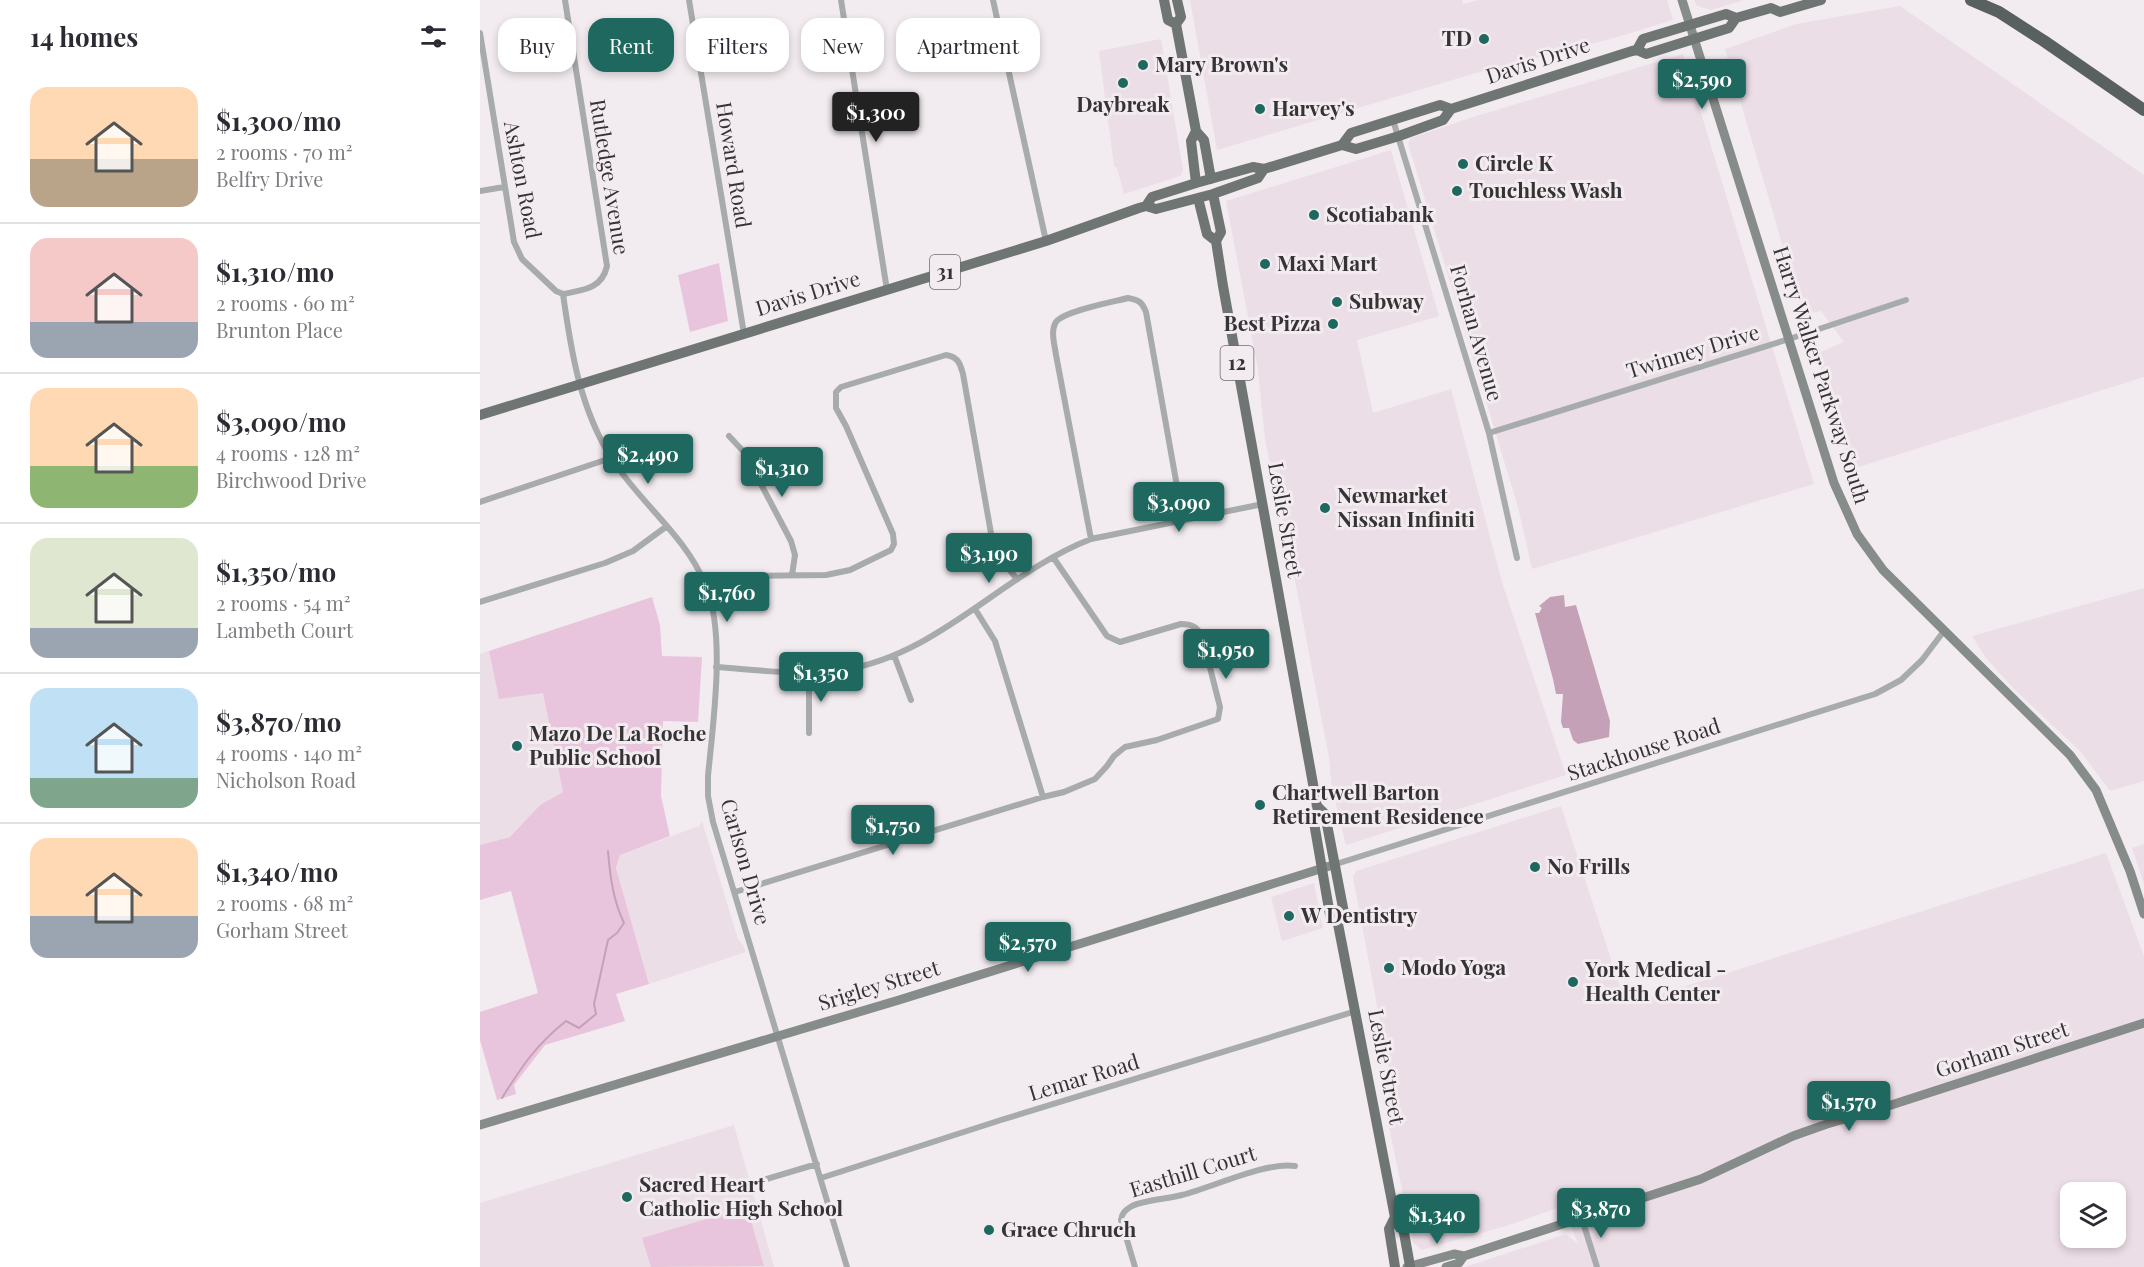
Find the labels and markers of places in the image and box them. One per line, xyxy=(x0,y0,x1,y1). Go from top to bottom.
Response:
place label: TD xyxy=(1442,23,1472,51)
marker: TD xyxy=(1477,32,1491,46)
place label: Mary Brown's xyxy=(1155,49,1288,77)
marker: Mary Brown's xyxy=(1136,58,1150,72)
pin: $2,590 xyxy=(1653,59,1751,110)
marker: Daybreak xyxy=(1116,76,1130,90)
place label: Daybreak xyxy=(1076,89,1170,117)
pin: $1,300 xyxy=(827,92,925,143)
place label: Harvey's xyxy=(1272,93,1355,121)
marker: Harvey's xyxy=(1253,102,1267,116)
place label: Circle K xyxy=(1475,148,1554,176)
marker: Circle K xyxy=(1456,157,1470,171)
place label: Touchless Wash xyxy=(1469,175,1623,203)
marker: Touchless Wash xyxy=(1450,184,1464,198)
place label: Scotiabank xyxy=(1326,199,1435,227)
marker: Scotiabank xyxy=(1307,208,1321,222)
place label: Maxi Mart xyxy=(1277,248,1378,276)
marker: Maxi Mart xyxy=(1258,257,1272,271)
place label: Subway xyxy=(1349,286,1424,314)
marker: Subway xyxy=(1330,295,1344,309)
place label: Best Pizza xyxy=(1224,308,1321,336)
marker: Best Pizza xyxy=(1326,317,1340,331)
pin: $2,490 xyxy=(599,434,697,485)
pin: $1,310 xyxy=(733,447,831,498)
place label: Newmarket Nissan Infiniti xyxy=(1337,480,1475,532)
pin: $3,090 xyxy=(1130,482,1228,533)
marker: Newmarket Nissan Infiniti xyxy=(1318,501,1332,515)
pin: $3,190 xyxy=(940,533,1038,584)
pin: $1,760 xyxy=(678,572,776,623)
pin: $1,950 xyxy=(1177,629,1275,680)
pin: $1,350 xyxy=(772,652,870,703)
place label: Mazo De La Roche Public School xyxy=(529,718,706,770)
marker: Mazo De La Roche Public School xyxy=(510,739,524,753)
place label: Chartwell Barton Retirement Residence xyxy=(1272,777,1484,829)
marker: Chartwell Barton Retirement Residence xyxy=(1253,798,1267,812)
pin: $1,750 xyxy=(844,805,942,856)
place label: No Frills xyxy=(1547,851,1630,879)
marker: No Frills xyxy=(1528,860,1542,874)
place label: W Dentistry xyxy=(1300,900,1417,928)
marker: W Dentistry xyxy=(1282,909,1296,923)
pin: $2,570 xyxy=(979,922,1077,973)
place label: Modo Yoga xyxy=(1401,952,1506,980)
place label: York Medical - Health Center xyxy=(1584,954,1726,1006)
marker: Modo Yoga xyxy=(1382,961,1396,975)
marker: York Medical - Health Center xyxy=(1566,975,1580,989)
pin: $1,570 xyxy=(1800,1081,1898,1132)
place label: Sacred Heart Catholic High School xyxy=(639,1169,844,1221)
pin: $3,870 xyxy=(1552,1188,1650,1239)
marker: Sacred Heart Catholic High School xyxy=(620,1190,634,1204)
pin: $1,340 xyxy=(1388,1194,1486,1245)
place label: Grace Chruch xyxy=(1001,1214,1137,1242)
marker: Grace Chruch xyxy=(982,1223,996,1237)

